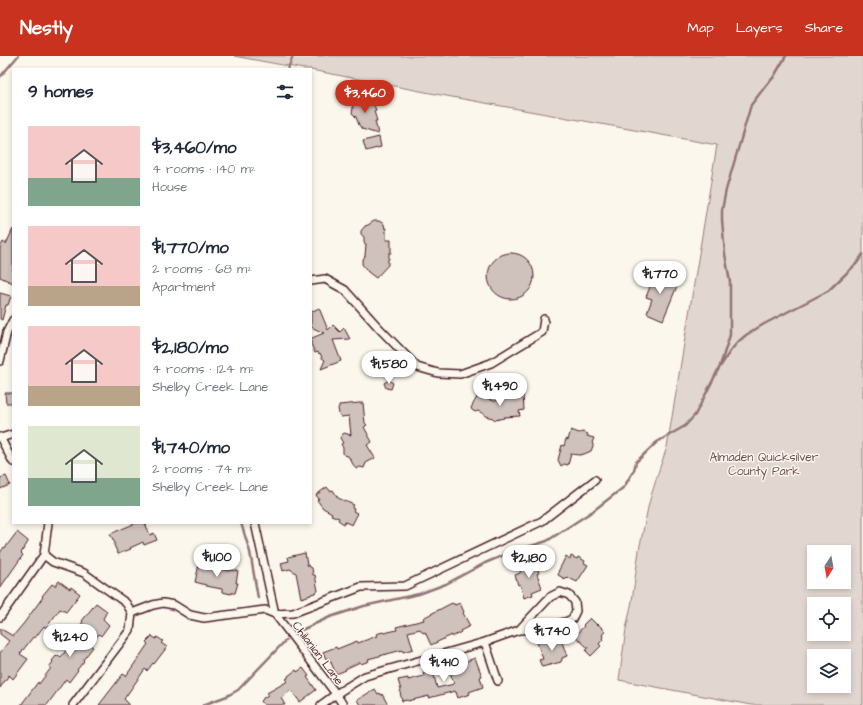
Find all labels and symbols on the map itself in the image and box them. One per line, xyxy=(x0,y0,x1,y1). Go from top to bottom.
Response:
pin: $3,460 xyxy=(332,80,398,114)
pin: $1,770 xyxy=(627,261,693,295)
pin: $1,580 xyxy=(356,351,422,385)
pin: $1,490 xyxy=(467,373,533,407)
park label: Almaden Quicksilver County Park xyxy=(710,449,819,481)
pin: $1,100 xyxy=(184,544,250,578)
pin: $2,180 xyxy=(496,545,562,579)
north arrow xyxy=(807,545,851,589)
street label: Chilanian Lane xyxy=(288,618,348,689)
pin: $1,740 xyxy=(519,618,585,652)
pin: $1,240 xyxy=(37,624,103,658)
pin: $1,410 xyxy=(411,649,477,683)

